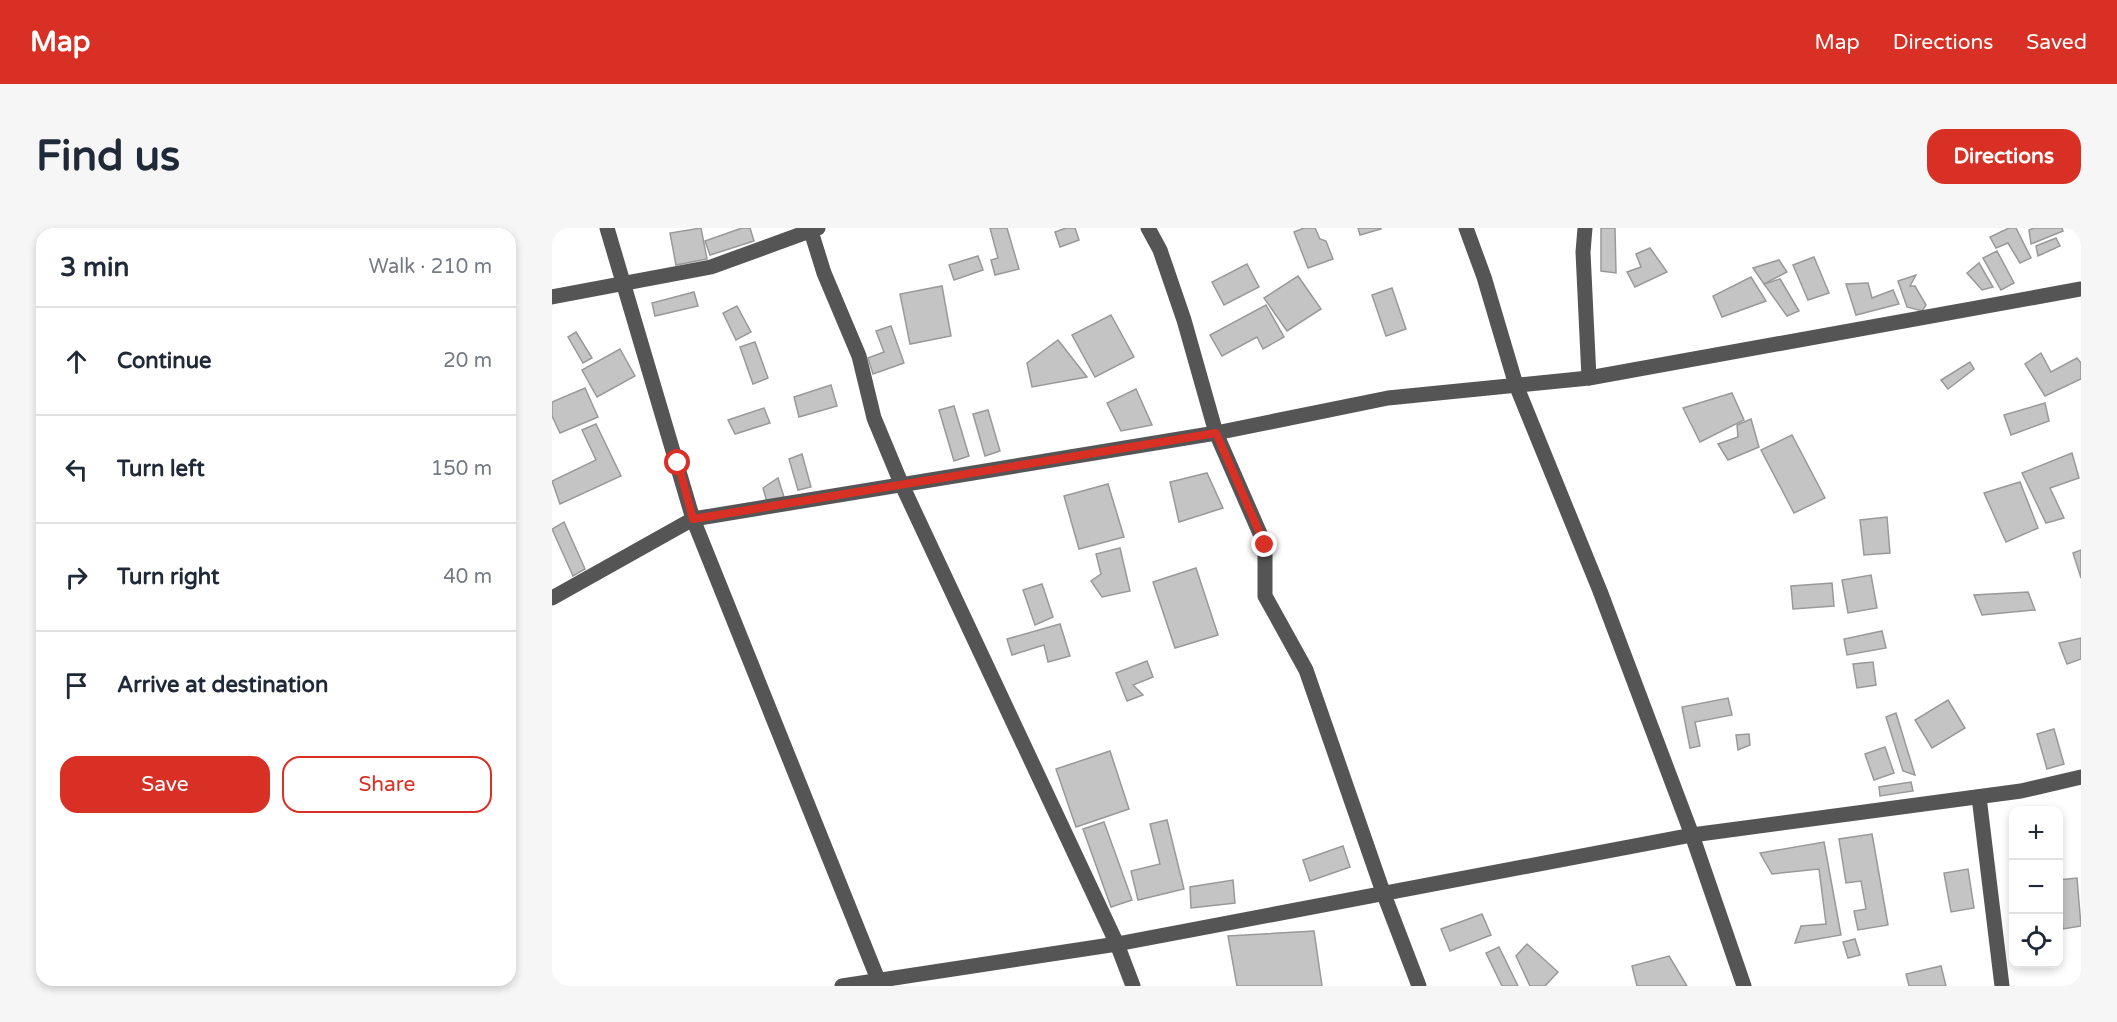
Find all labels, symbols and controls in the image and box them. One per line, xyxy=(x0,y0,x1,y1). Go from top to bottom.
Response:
text: Map xyxy=(30,25,90,59)
text: Map xyxy=(1814,30,1860,55)
text: Directions xyxy=(1893,30,1993,55)
text: Saved xyxy=(2026,30,2087,55)
button: Directions xyxy=(1927,129,2081,184)
text: Find us xyxy=(36,131,180,182)
text: 3 min xyxy=(60,252,129,283)
text: Walk · 210 m xyxy=(369,255,492,279)
icon: ahead xyxy=(60,345,93,378)
text: Continue xyxy=(117,348,212,374)
text: 20 m xyxy=(443,349,492,373)
route start xyxy=(664,449,690,475)
icon: left xyxy=(60,453,93,486)
text: Turn left xyxy=(117,456,205,482)
text: 150 m xyxy=(431,457,492,481)
route end xyxy=(1251,531,1277,557)
icon: right xyxy=(60,561,93,594)
text: Turn right xyxy=(117,564,219,590)
text: 40 m xyxy=(443,565,492,589)
icon: arrive xyxy=(60,669,93,702)
text: Arrive at destination xyxy=(117,672,328,698)
button: Save xyxy=(60,756,270,813)
button: Share xyxy=(282,756,492,813)
map controls xyxy=(2009,806,2063,968)
button: + xyxy=(2009,806,2063,860)
button: − xyxy=(2009,860,2063,914)
button: locate xyxy=(2009,914,2063,968)

